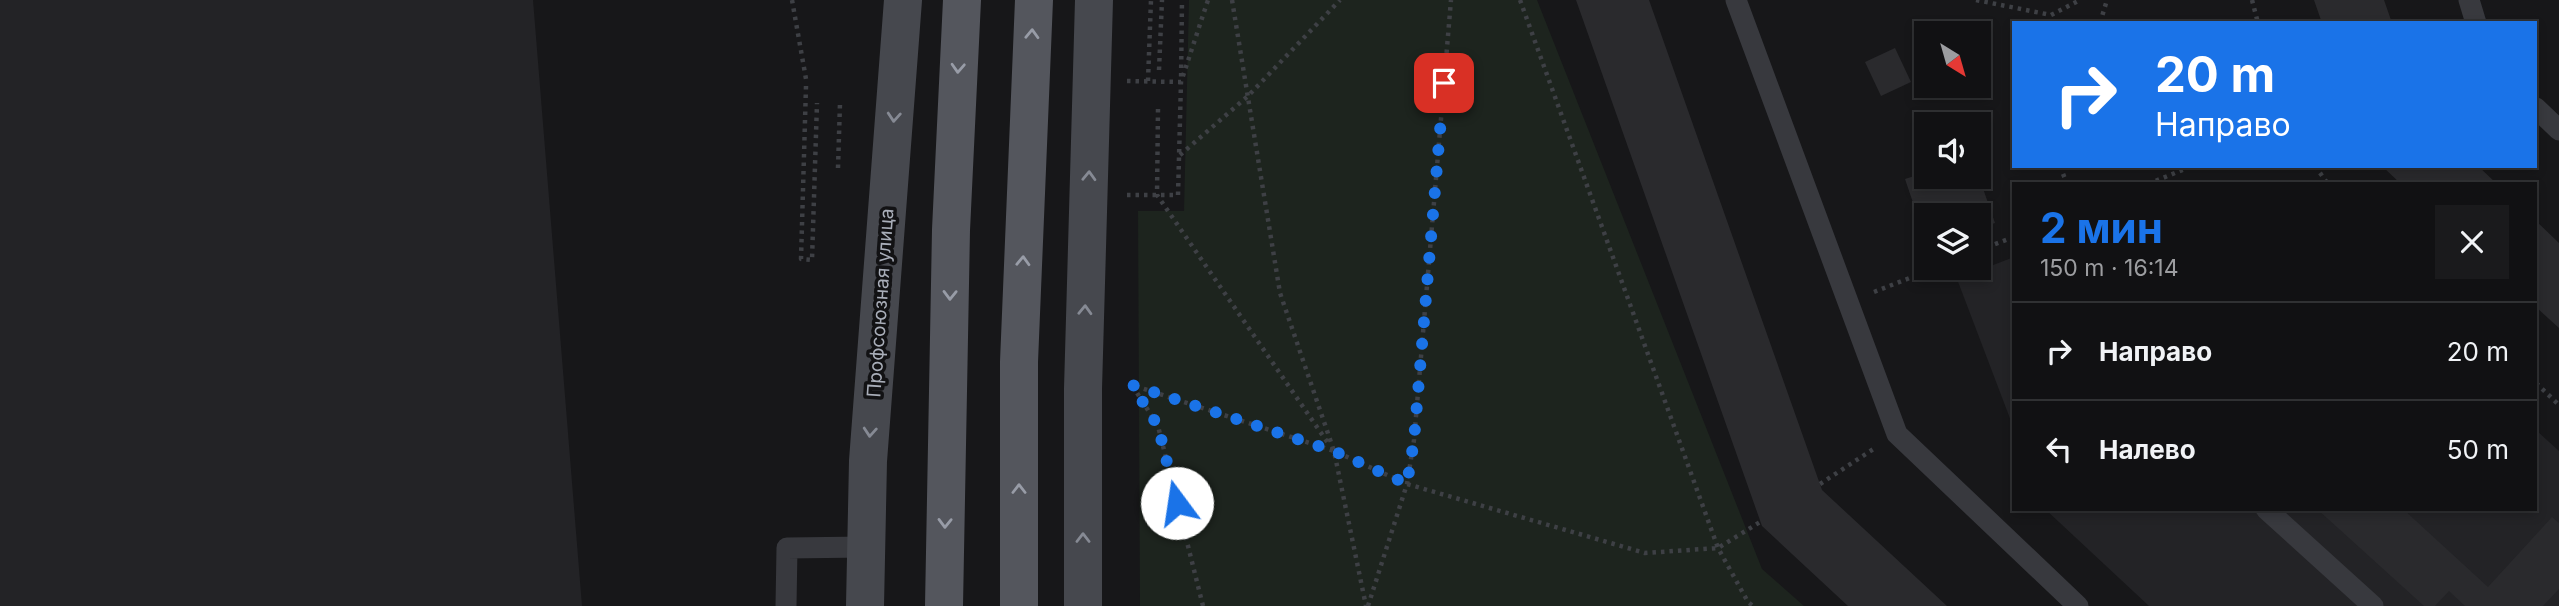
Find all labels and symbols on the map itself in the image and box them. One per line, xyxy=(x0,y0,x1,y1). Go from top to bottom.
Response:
north arrow xyxy=(1914,21,1992,98)
one-way arrow xyxy=(1025,28,1040,39)
pin xyxy=(1414,53,1474,113)
one-way arrow xyxy=(951,63,966,74)
one-way arrow xyxy=(887,112,902,123)
one-way arrow xyxy=(1081,170,1097,181)
street label: Профсоюзная улица xyxy=(862,208,899,398)
one-way arrow xyxy=(1015,256,1030,267)
one-way arrow xyxy=(942,290,957,301)
one-way arrow xyxy=(1077,305,1093,315)
one-way arrow xyxy=(863,426,878,437)
position arrow xyxy=(1140,466,1214,540)
one-way arrow xyxy=(1011,483,1027,494)
one-way arrow xyxy=(938,518,953,529)
one-way arrow xyxy=(1075,532,1091,543)

